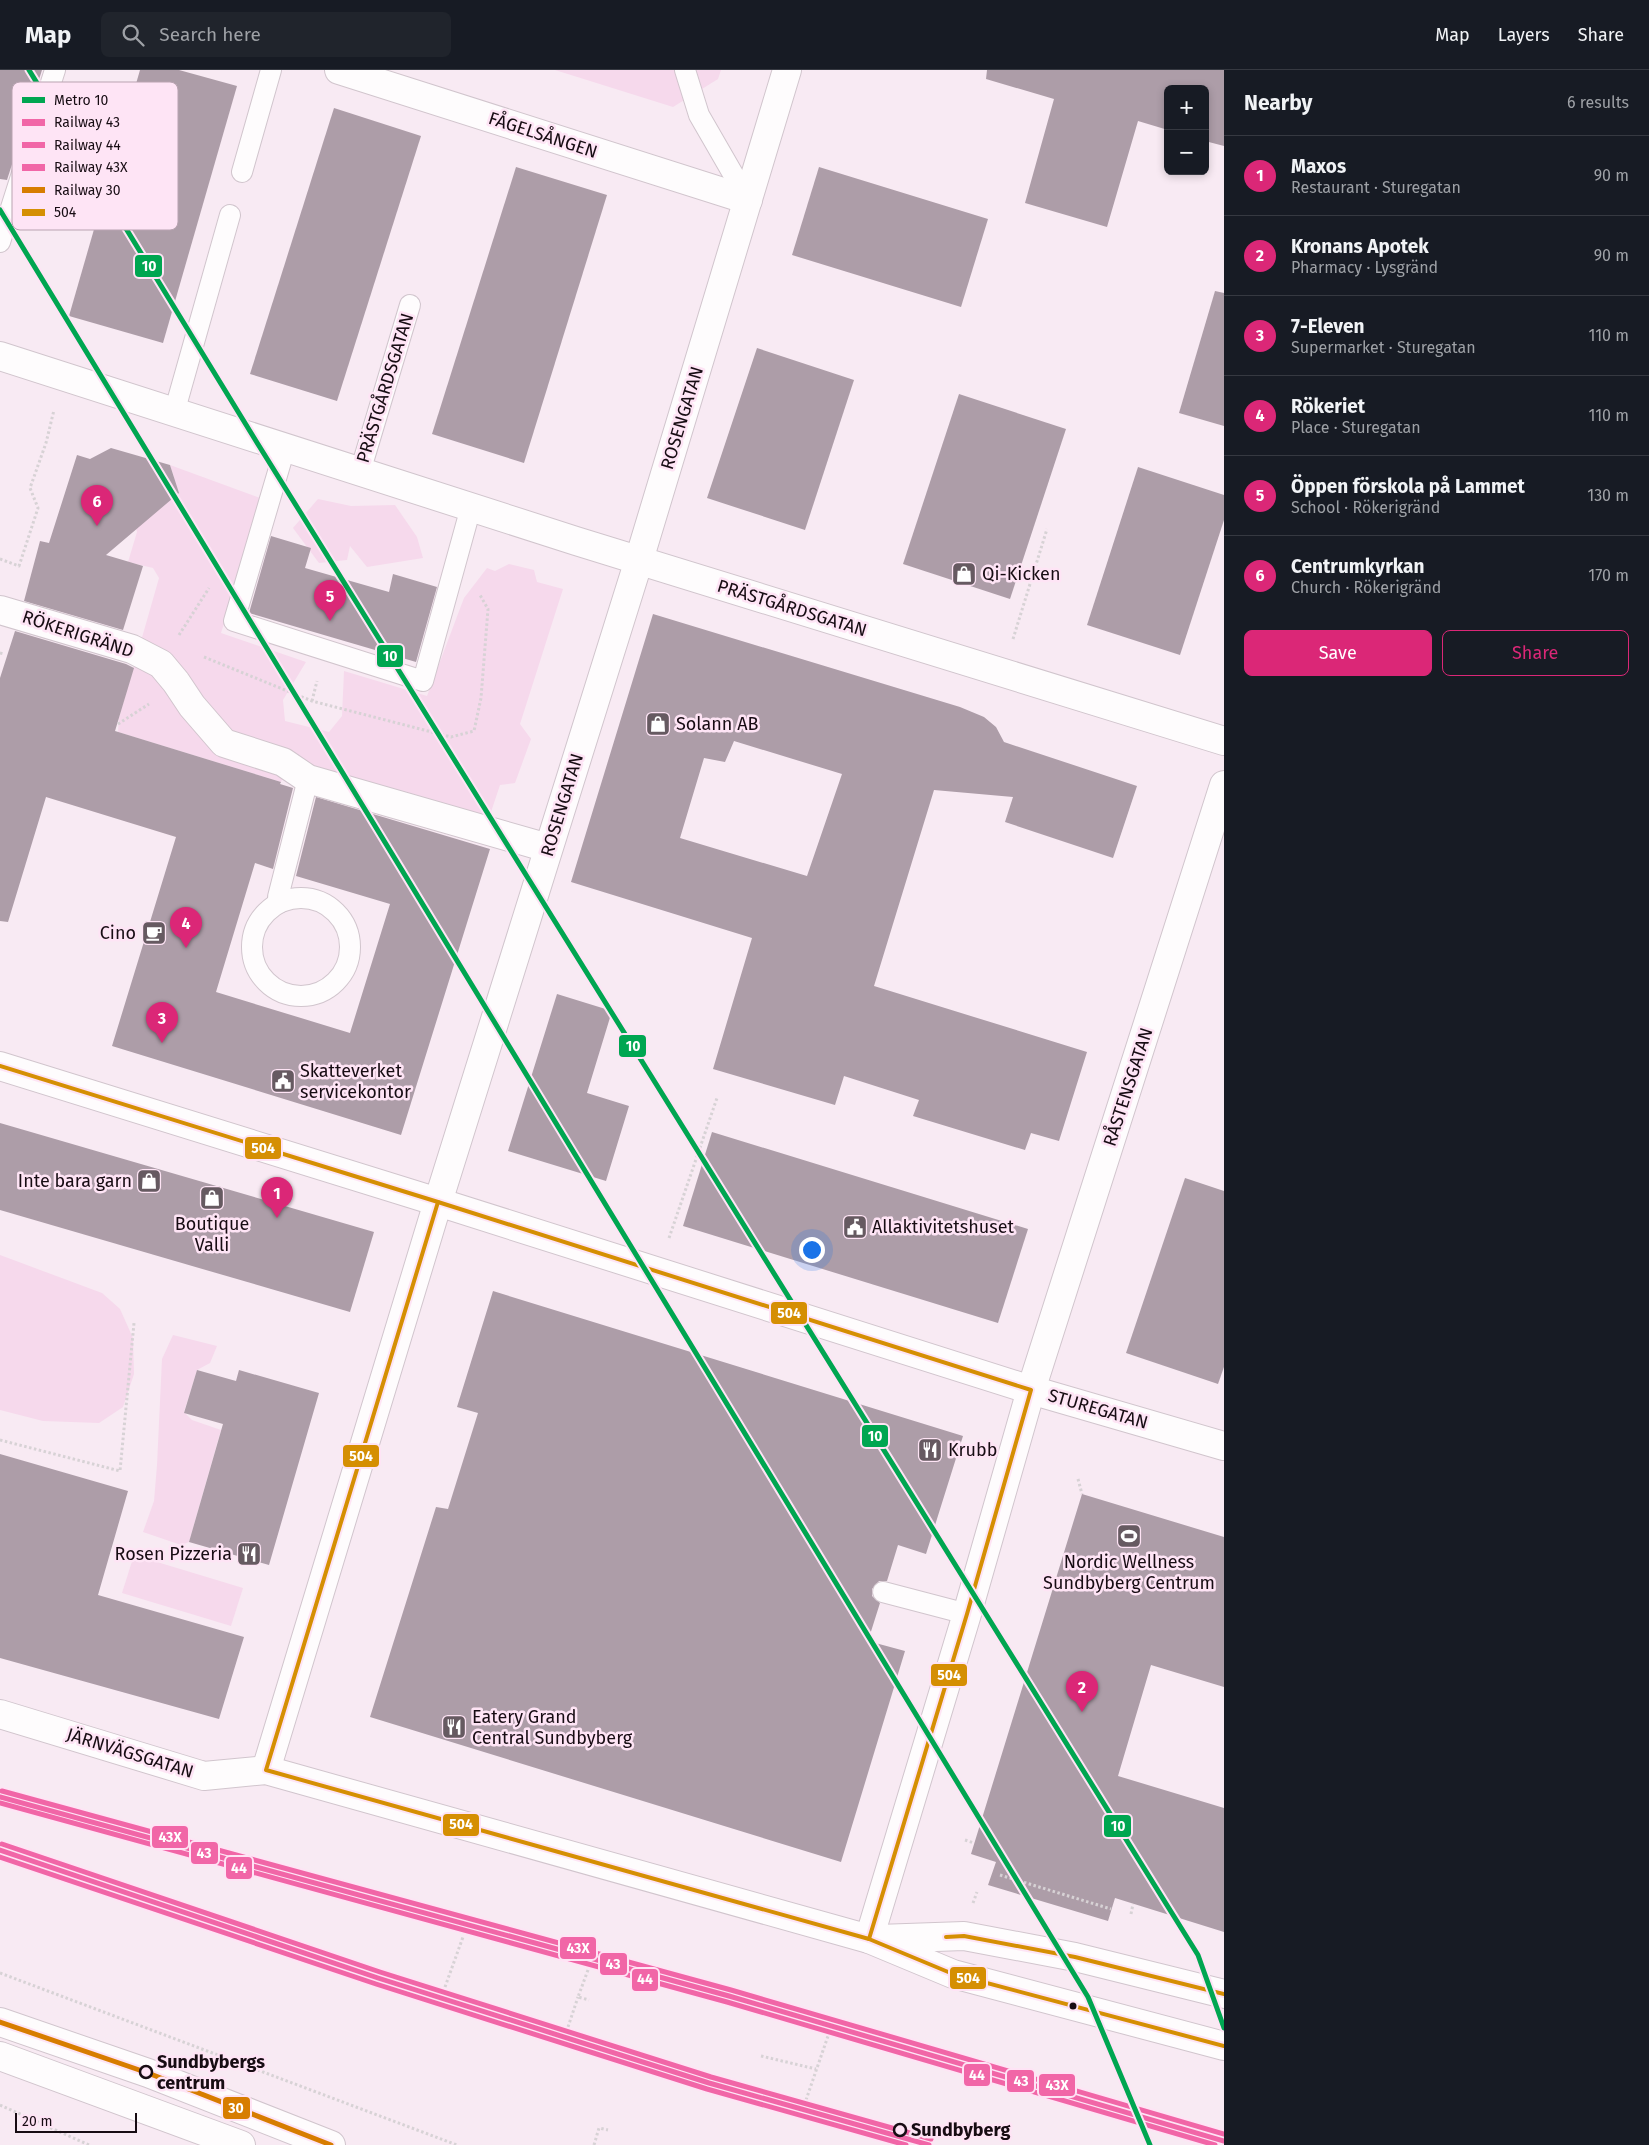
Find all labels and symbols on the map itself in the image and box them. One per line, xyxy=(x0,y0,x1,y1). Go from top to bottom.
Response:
legend xyxy=(12,82,178,230)
text: Metro 10 xyxy=(54,92,109,109)
street label: FÅGELSÅNGEN xyxy=(486,106,601,163)
text: Railway 43 xyxy=(54,114,120,131)
text: Railway 44 xyxy=(54,137,121,154)
text: Railway 43X xyxy=(54,159,128,176)
text: Railway 30 xyxy=(54,182,121,199)
text: 504 xyxy=(54,204,77,221)
line badge: 10 xyxy=(134,254,163,278)
text: 10 xyxy=(142,258,156,275)
street label: PRÄSTGÅRDSGATAN xyxy=(351,310,418,466)
street label: ROSENGATAN xyxy=(656,364,708,472)
pin: 6 xyxy=(81,485,113,526)
shop icon: Qi-Kicken xyxy=(951,561,977,587)
place label: Qi-Kicken xyxy=(982,563,1060,585)
street label: PRÄSTGÅRDSGATAN xyxy=(714,574,870,641)
pin: 5 xyxy=(314,580,346,621)
street label: RÖKERIGRÄND xyxy=(19,606,137,662)
line badge: 10 xyxy=(376,644,404,668)
text: 10 xyxy=(383,648,397,665)
shop icon: Solann AB xyxy=(645,711,671,737)
place label: Solann AB xyxy=(676,713,758,735)
street label: ROSENGATAN xyxy=(536,751,588,859)
pin: 4 xyxy=(170,907,202,948)
cafe icon: Cino xyxy=(141,920,167,946)
place label: Cino xyxy=(100,922,136,944)
pin: 3 xyxy=(146,1002,178,1043)
street label: RÅSTENSGATAN xyxy=(1098,1025,1158,1149)
line badge: 10 xyxy=(618,1034,647,1058)
text: 10 xyxy=(626,1038,640,1055)
place label: Skatteverket servicekontor xyxy=(300,1060,411,1103)
public building icon: Skatteverket servicekontor xyxy=(270,1068,296,1094)
line badge: 504 xyxy=(244,1136,282,1160)
text: 504 xyxy=(251,1140,275,1157)
shop icon: Inte bara garn xyxy=(136,1168,162,1194)
place label: Inte bara garn xyxy=(18,1170,132,1192)
pin: 1 xyxy=(261,1177,293,1218)
shop icon: Boutique Valli xyxy=(199,1185,225,1211)
place label: Boutique Valli xyxy=(175,1213,249,1256)
public building icon: Allaktivitetshuset xyxy=(842,1214,868,1240)
place label: Allaktivitetshuset xyxy=(872,1216,1014,1238)
your location xyxy=(799,1237,825,1263)
line badge: 504 xyxy=(770,1301,808,1325)
text: 504 xyxy=(777,1305,801,1322)
street label: STUREGATAN xyxy=(1046,1384,1150,1434)
line badge: 10 xyxy=(861,1424,889,1448)
text: 10 xyxy=(868,1428,882,1445)
restaurant icon: Krubb xyxy=(917,1437,943,1463)
place label: Krubb xyxy=(948,1439,997,1461)
line badge: 504 xyxy=(342,1444,380,1468)
text: 504 xyxy=(349,1448,373,1465)
sports icon: Nordic Wellness Sundbyberg Centrum xyxy=(1116,1523,1142,1549)
restaurant icon: Rosen Pizzeria xyxy=(236,1541,262,1567)
place label: Rosen Pizzeria xyxy=(115,1543,232,1565)
place label: Nordic Wellness Sundbyberg Centrum xyxy=(1043,1551,1215,1594)
line badge: 504 xyxy=(930,1663,968,1687)
text: 504 xyxy=(937,1667,961,1684)
pin: 2 xyxy=(1066,1671,1098,1712)
place label: Eatery Grand Central Sundbyberg xyxy=(472,1706,633,1749)
restaurant icon: Eatery Grand Central Sundbyberg xyxy=(441,1714,467,1740)
street label: JÄRNVÄGSGATAN xyxy=(64,1723,196,1783)
line badge: 504 xyxy=(442,1813,480,1837)
line badge: 10 xyxy=(1103,1814,1132,1838)
text: 504 xyxy=(449,1816,473,1833)
text: 10 xyxy=(1111,1818,1125,1835)
line badge: 43X xyxy=(151,1825,189,1849)
text: 43X xyxy=(158,1829,182,1846)
line badge: 43 xyxy=(190,1841,219,1865)
text: 43 xyxy=(197,1845,211,1862)
line badge: 44 xyxy=(225,1856,253,1880)
text: 44 xyxy=(231,1860,247,1877)
line badge: 43X xyxy=(559,1936,597,1960)
text: 43X xyxy=(566,1940,590,1957)
line badge: 43 xyxy=(599,1952,628,1976)
text: 43 xyxy=(606,1956,620,1973)
line badge: 504 xyxy=(949,1966,987,1990)
line badge: 44 xyxy=(631,1968,659,1992)
text: 504 xyxy=(956,1970,980,1987)
text: 44 xyxy=(637,1971,653,1988)
unlabelled marker xyxy=(1068,2001,1078,2011)
place label: Sundbybergs centrum xyxy=(157,2051,265,2094)
line badge: 44 xyxy=(963,2063,991,2087)
marker: Sundbybergs centrum xyxy=(139,2065,153,2079)
text: 44 xyxy=(969,2067,985,2084)
line badge: 43 xyxy=(1006,2069,1035,2093)
text: 43 xyxy=(1014,2073,1028,2090)
line badge: 43X xyxy=(1038,2073,1076,2097)
text: 43X xyxy=(1045,2077,1069,2094)
line badge: 30 xyxy=(222,2096,251,2120)
text: 30 xyxy=(227,2100,244,2117)
scale bar xyxy=(15,2110,138,2133)
place label: Sundbyberg xyxy=(911,2119,1010,2141)
marker: Sundbyberg xyxy=(893,2123,907,2137)

